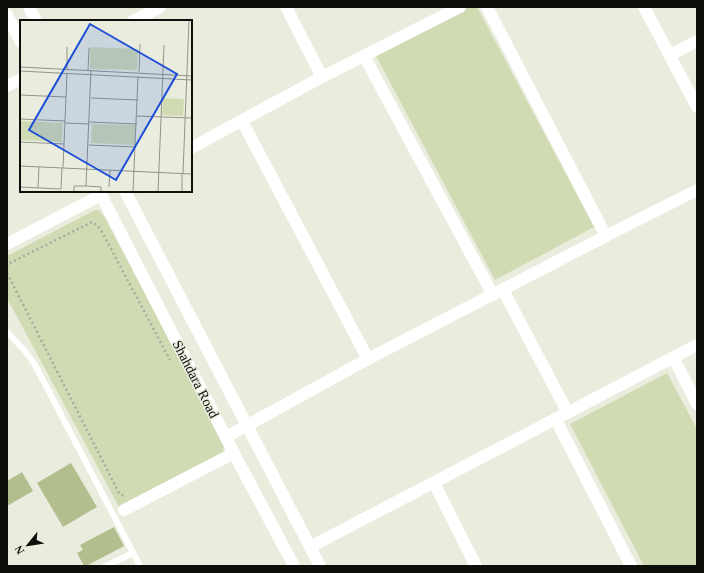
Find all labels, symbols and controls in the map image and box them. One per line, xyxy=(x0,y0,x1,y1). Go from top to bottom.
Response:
inset map xyxy=(20,20,192,192)
street label: Shahdara Road xyxy=(170,338,222,421)
north arrow xyxy=(8,525,48,565)
text: N xyxy=(12,544,27,556)

